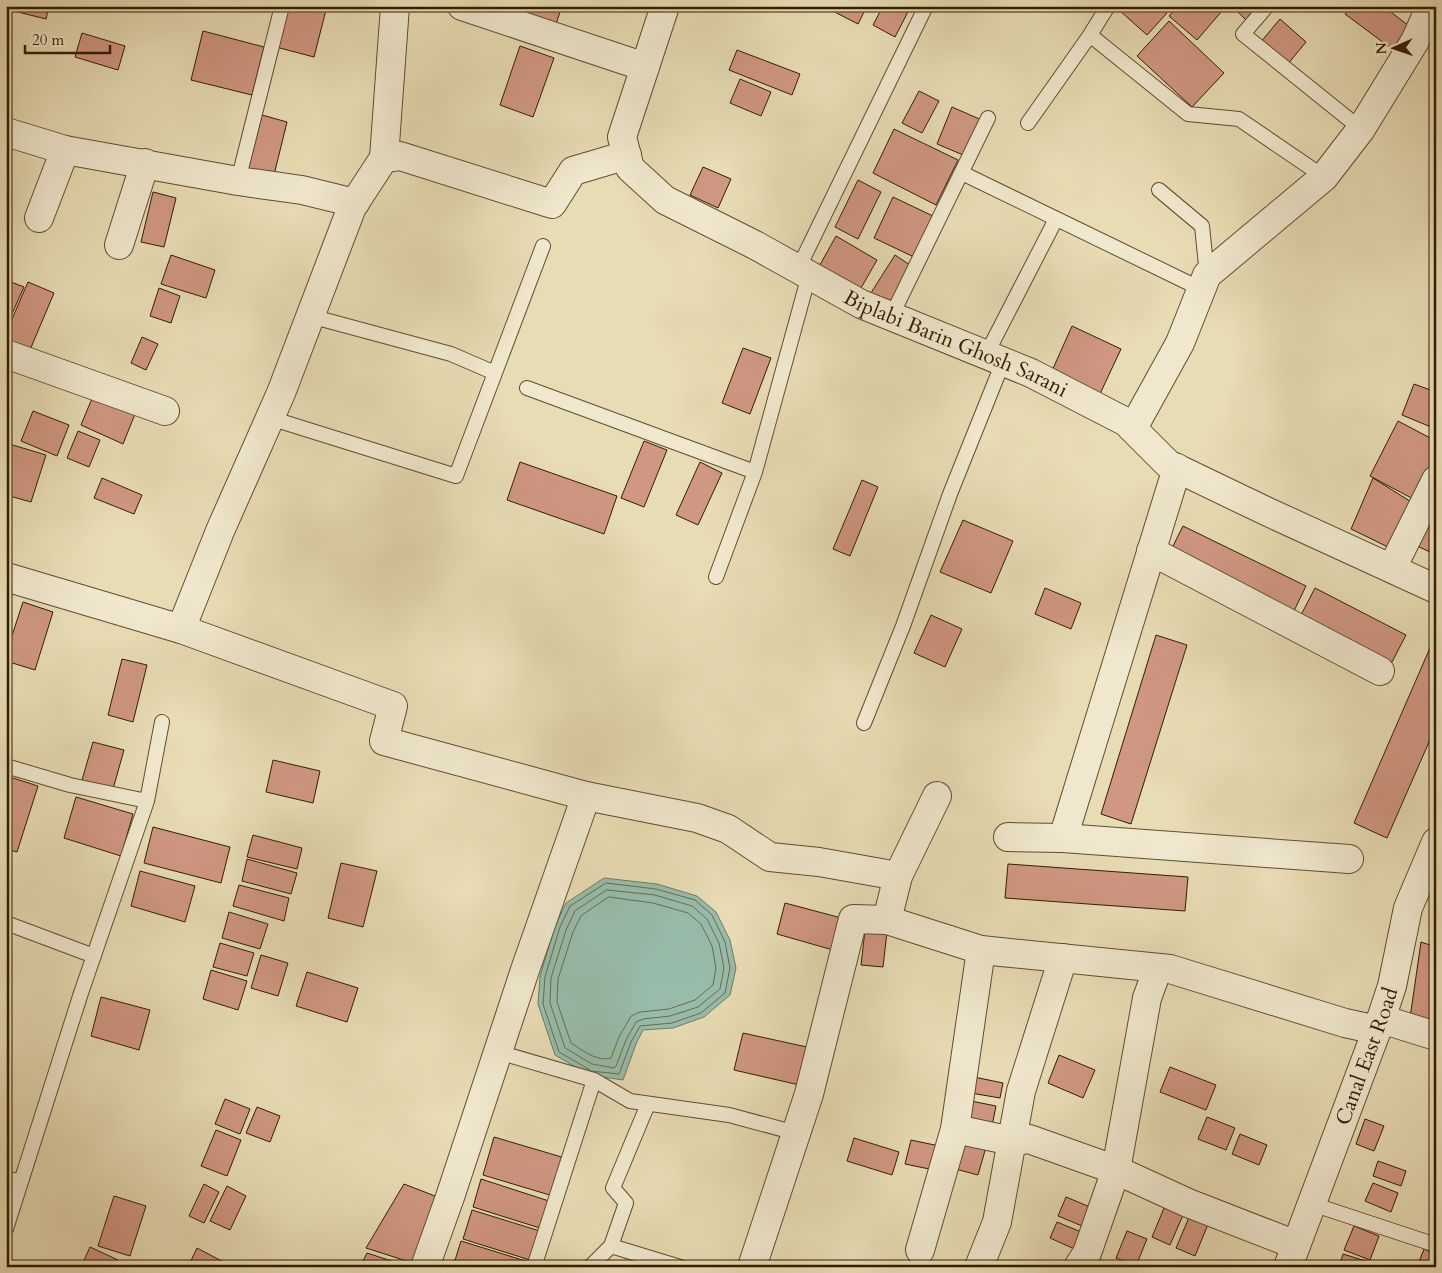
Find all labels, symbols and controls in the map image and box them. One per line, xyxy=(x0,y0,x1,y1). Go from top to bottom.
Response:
scale bar xyxy=(25,22,110,54)
north arrow xyxy=(1370,22,1420,72)
text: 20 m xyxy=(32,30,64,50)
text: N xyxy=(1372,42,1391,55)
street label: Biplabi Barin Ghosh Sarani xyxy=(838,283,1073,404)
street label: Canal East Road xyxy=(1328,984,1405,1129)

